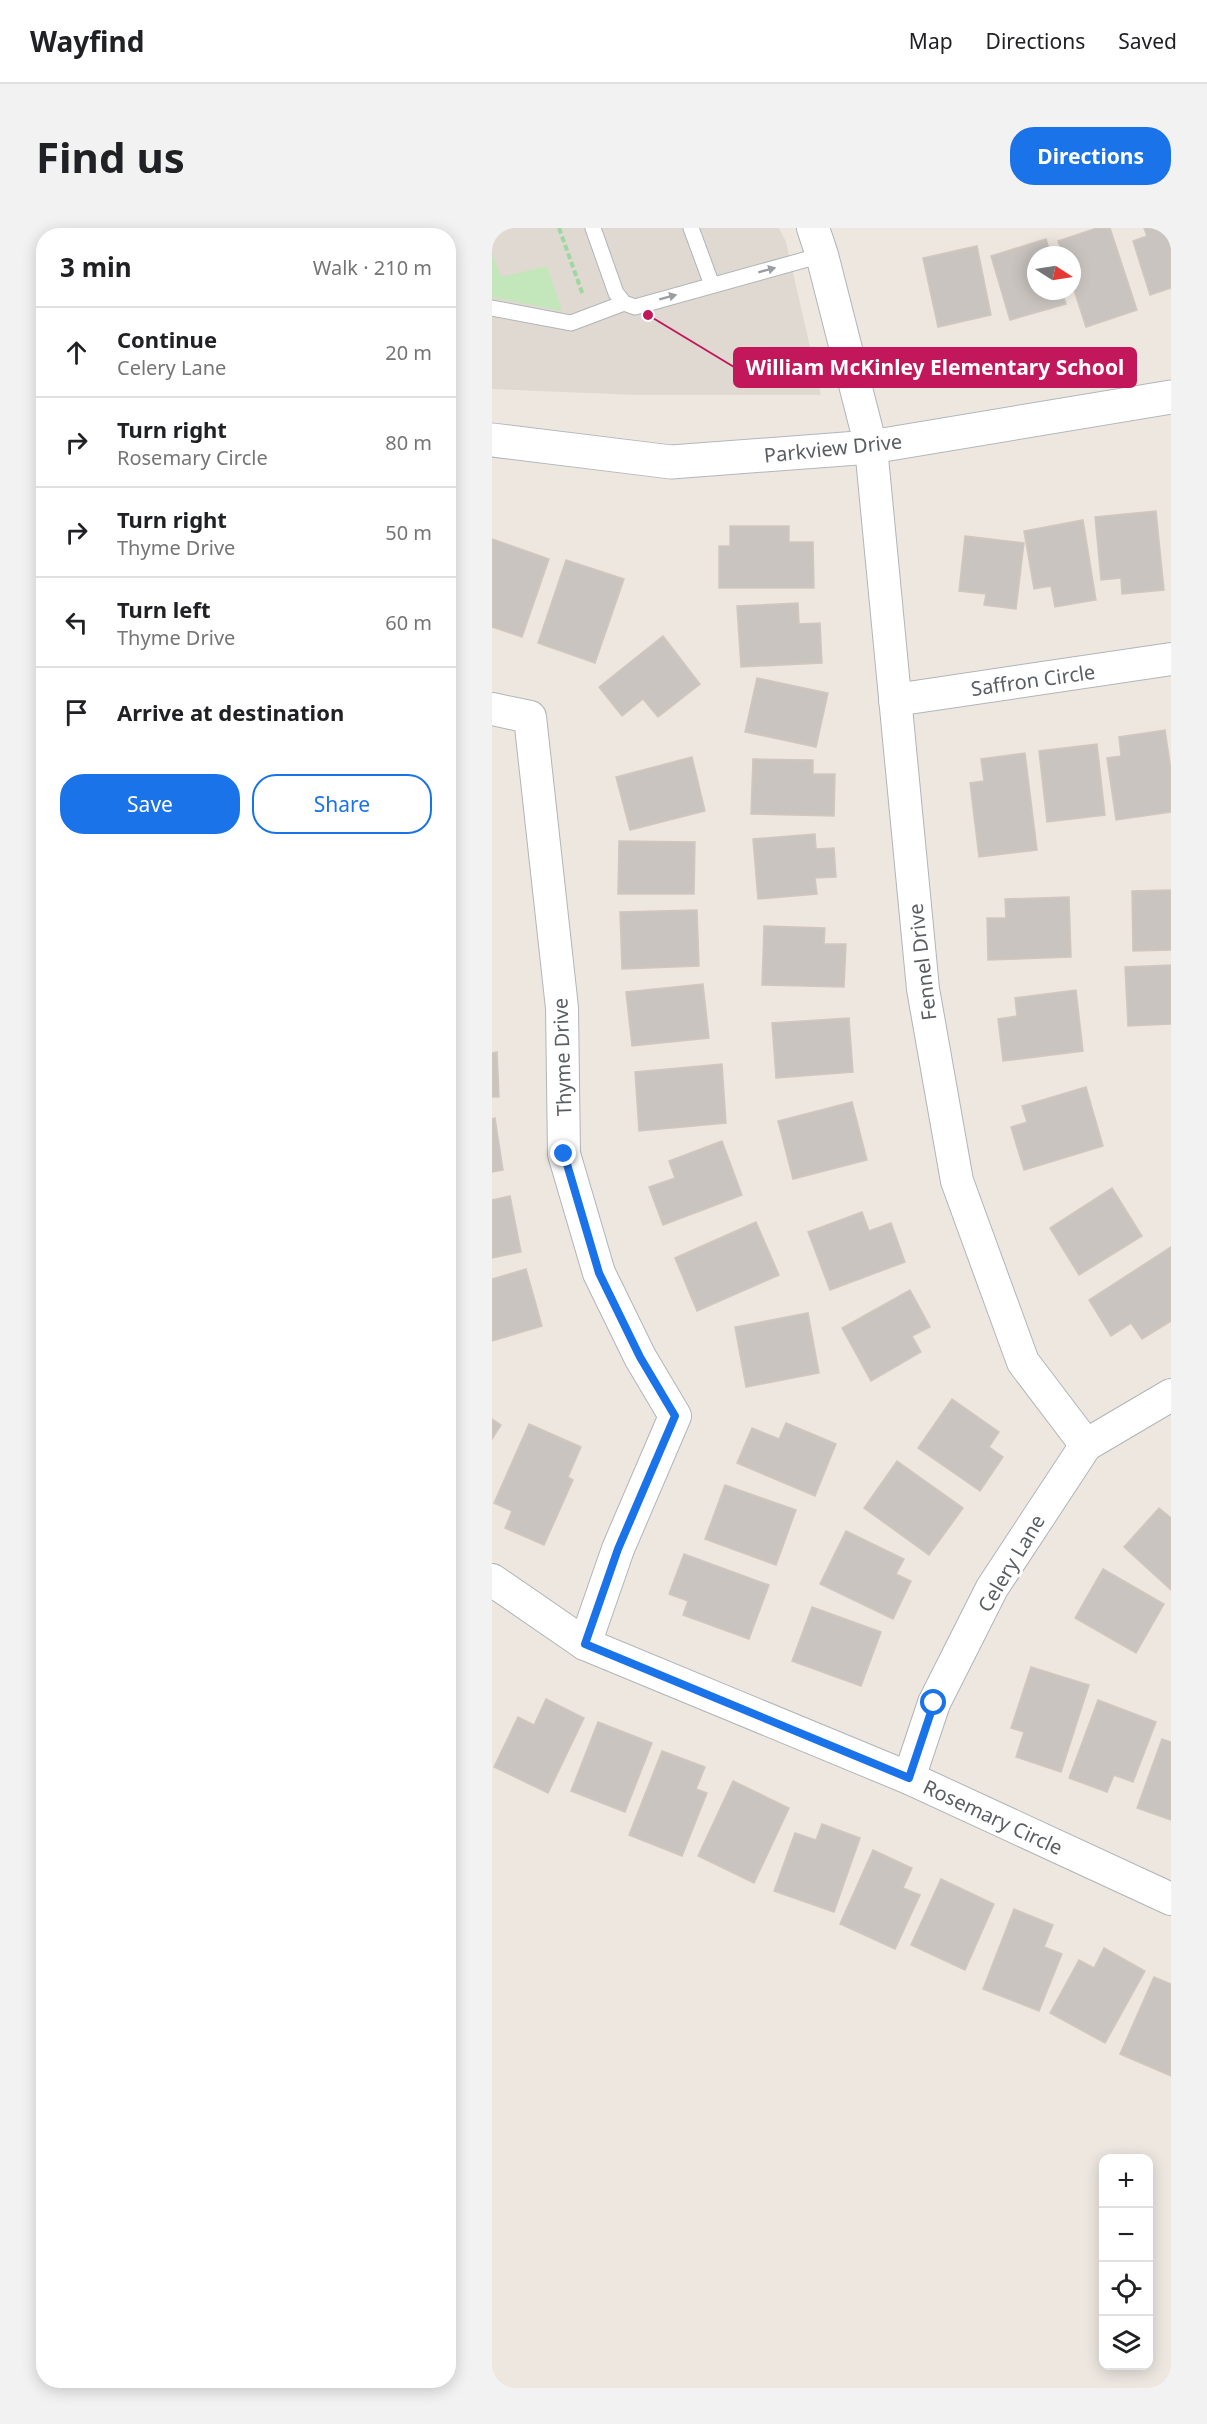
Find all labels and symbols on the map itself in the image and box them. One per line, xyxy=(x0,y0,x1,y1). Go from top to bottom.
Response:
north arrow xyxy=(1027,246,1081,300)
one-way arrow xyxy=(758,265,776,275)
one-way arrow xyxy=(659,292,677,302)
callout: William McKinley Elementary School xyxy=(734,348,1136,387)
text: William McKinley Elementary School xyxy=(746,353,1124,381)
street label: Parkview Drive xyxy=(763,427,903,469)
street label: Saffron Circle xyxy=(969,658,1097,702)
street label: Fennel Drive xyxy=(901,902,943,1022)
street label: Thyme Drive xyxy=(546,997,578,1117)
route end xyxy=(550,1140,576,1166)
street label: Celery Lane xyxy=(971,1509,1051,1617)
route start xyxy=(920,1689,946,1715)
street label: Rosemary Circle xyxy=(919,1773,1067,1861)

